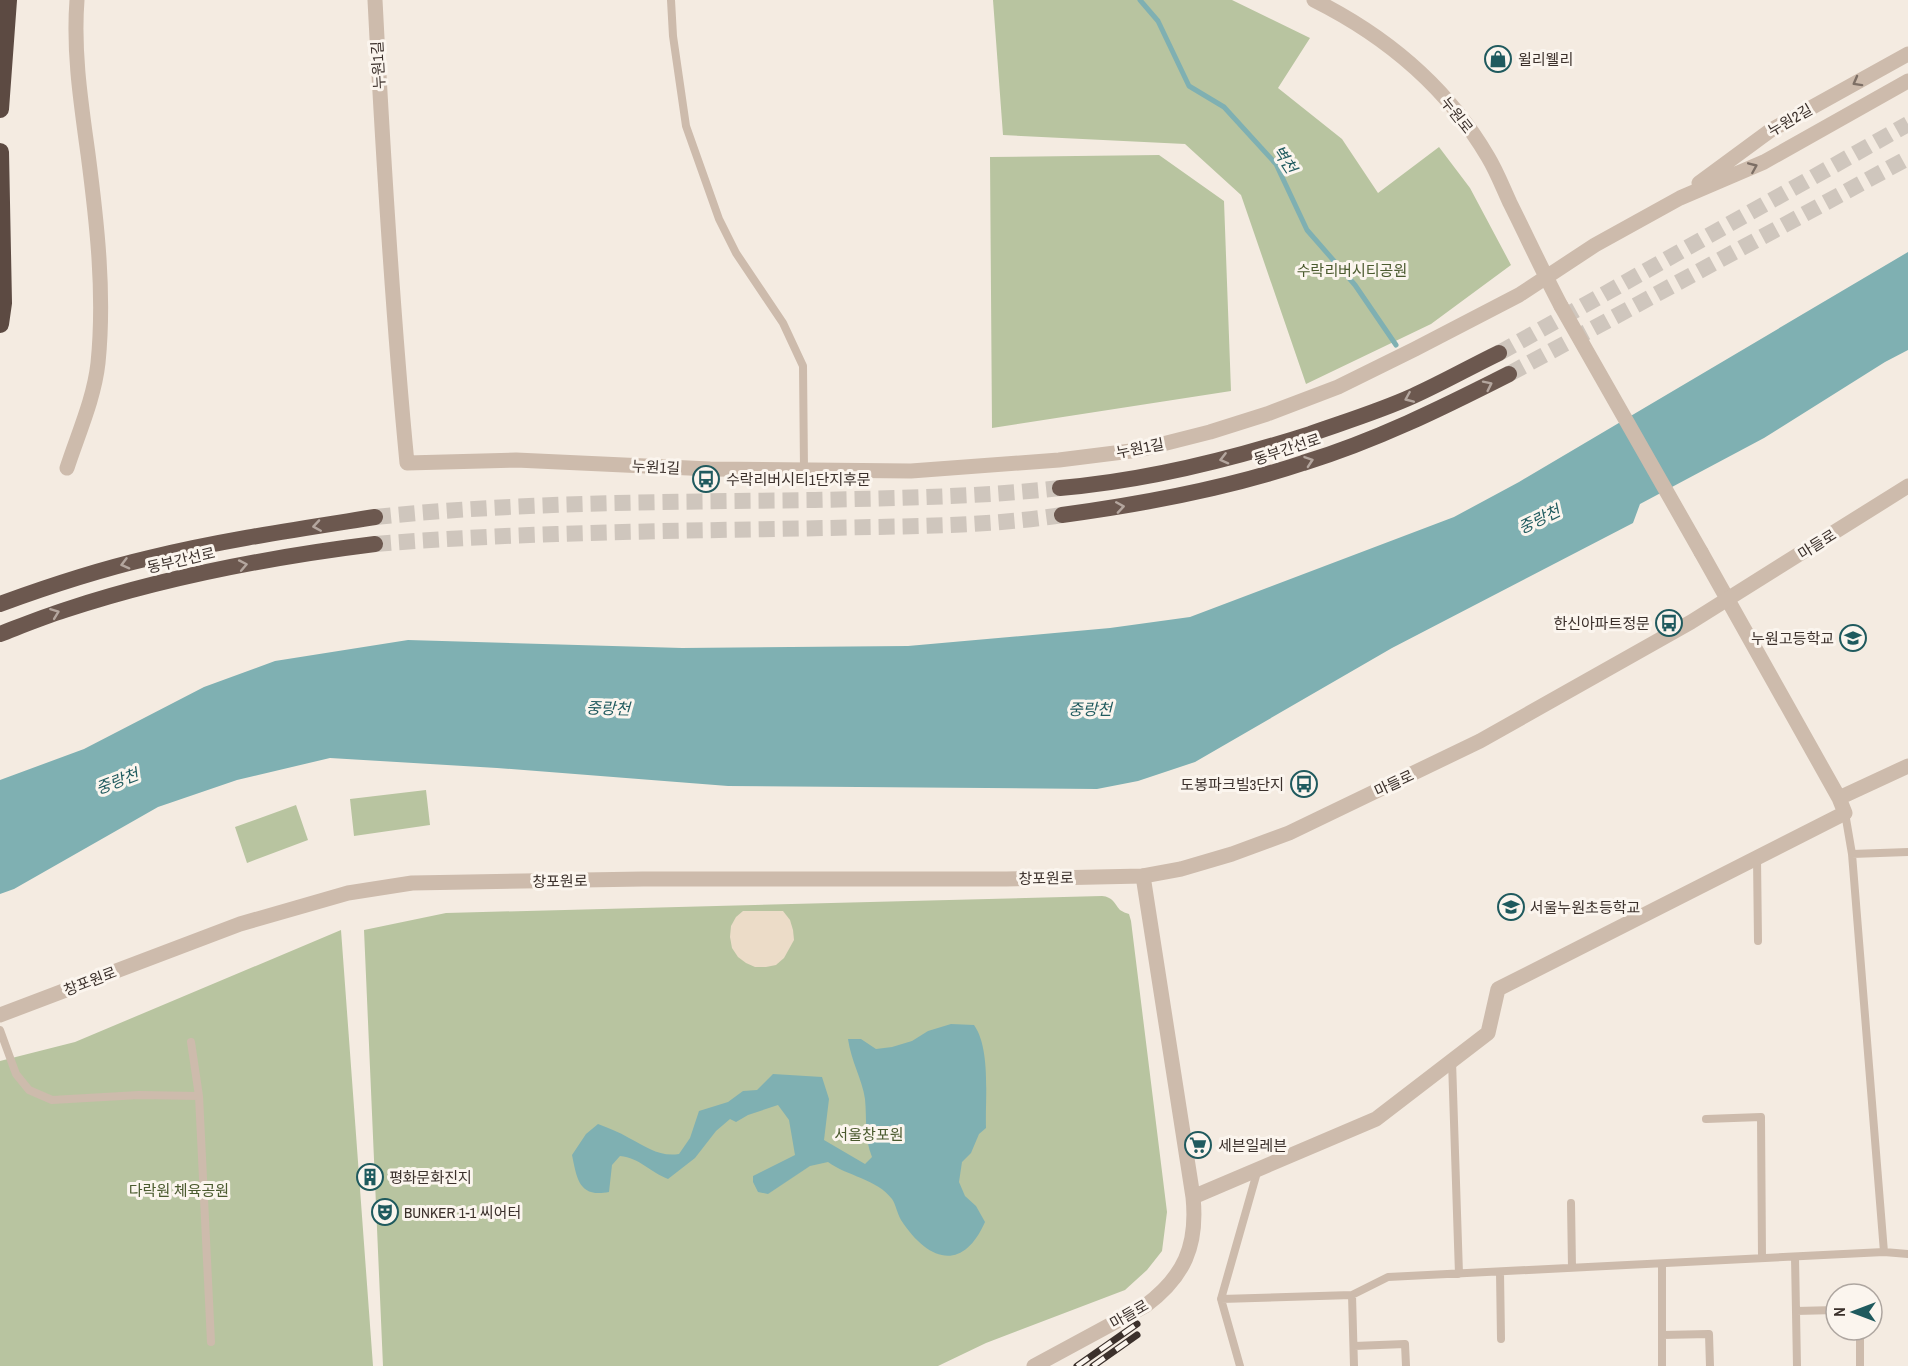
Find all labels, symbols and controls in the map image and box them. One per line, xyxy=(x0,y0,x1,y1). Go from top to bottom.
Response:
street label: 누원1길 xyxy=(366,40,390,90)
shop icon: 윌리웰리 xyxy=(1483,44,1513,74)
place label: 윌리웰리 xyxy=(1518,49,1573,70)
one-way arrow xyxy=(1853,75,1863,86)
street label: 누원로 xyxy=(1436,92,1478,138)
street label: 누원2길 xyxy=(1764,99,1816,141)
water label: 벽천 xyxy=(1268,141,1303,179)
one-way arrow xyxy=(1747,162,1758,174)
park label: 수락리버시티공원 xyxy=(1297,260,1407,281)
one-way arrow xyxy=(1482,380,1493,392)
one-way arrow xyxy=(1404,391,1415,403)
street label: 동부간선로 xyxy=(1251,428,1323,470)
street label: 누원1길 xyxy=(1114,433,1166,463)
one-way arrow xyxy=(1219,452,1229,465)
street label: 누원1길 xyxy=(631,455,681,479)
one-way arrow xyxy=(1303,456,1314,469)
bus stop icon: 수락리버시티1단지후문 xyxy=(691,464,721,494)
place label: 수락리버시티1단지후문 xyxy=(726,469,871,490)
water label: 중랑천 xyxy=(1514,498,1566,539)
one-way arrow xyxy=(1115,501,1125,514)
one-way arrow xyxy=(312,520,321,532)
street label: 마들로 xyxy=(1794,524,1840,564)
street label: 동부간선로 xyxy=(145,542,217,578)
one-way arrow xyxy=(121,557,131,569)
one-way arrow xyxy=(238,559,248,572)
one-way arrow xyxy=(49,608,60,621)
bus stop icon: 한신아파트정문 xyxy=(1654,608,1684,638)
place label: 한신아파트정문 xyxy=(1553,613,1650,634)
school or university icon: 누원고등학교 xyxy=(1838,623,1868,653)
place label: 누원고등학교 xyxy=(1751,628,1834,649)
water label: 중랑천 xyxy=(586,696,633,720)
water label: 중랑천 xyxy=(1068,698,1114,720)
water label: 중랑천 xyxy=(92,762,144,799)
street label: 마들로 xyxy=(1371,765,1417,801)
bus stop icon: 도봉파크빌3단지 xyxy=(1289,769,1319,799)
place label: 도봉파크빌3단지 xyxy=(1181,774,1284,795)
street label: 창포원로 xyxy=(1018,867,1074,889)
street label: 창포원로 xyxy=(532,870,588,892)
school or university icon: 서울누원초등학교 xyxy=(1496,892,1526,922)
place label: 서울누원초등학교 xyxy=(1530,897,1640,918)
street label: 창포원로 xyxy=(60,961,120,1001)
park label: 서울창포원 xyxy=(834,1124,904,1145)
supermarket icon: 세븐일레븐 xyxy=(1183,1130,1213,1160)
place label: 세븐일레븐 xyxy=(1218,1135,1287,1156)
building icon: 평화문화진지 xyxy=(355,1162,385,1192)
place label: 평화문화진지 xyxy=(389,1167,472,1188)
park label: 다락원 체육공원 xyxy=(129,1180,229,1201)
theatre icon: BUNKER 1-1 씨어터 xyxy=(370,1197,400,1227)
place label: BUNKER 1-1 씨어터 xyxy=(404,1202,521,1223)
north arrow xyxy=(1824,1282,1884,1342)
street label: 마들로 xyxy=(1106,1295,1152,1333)
text: N xyxy=(1828,1307,1850,1317)

